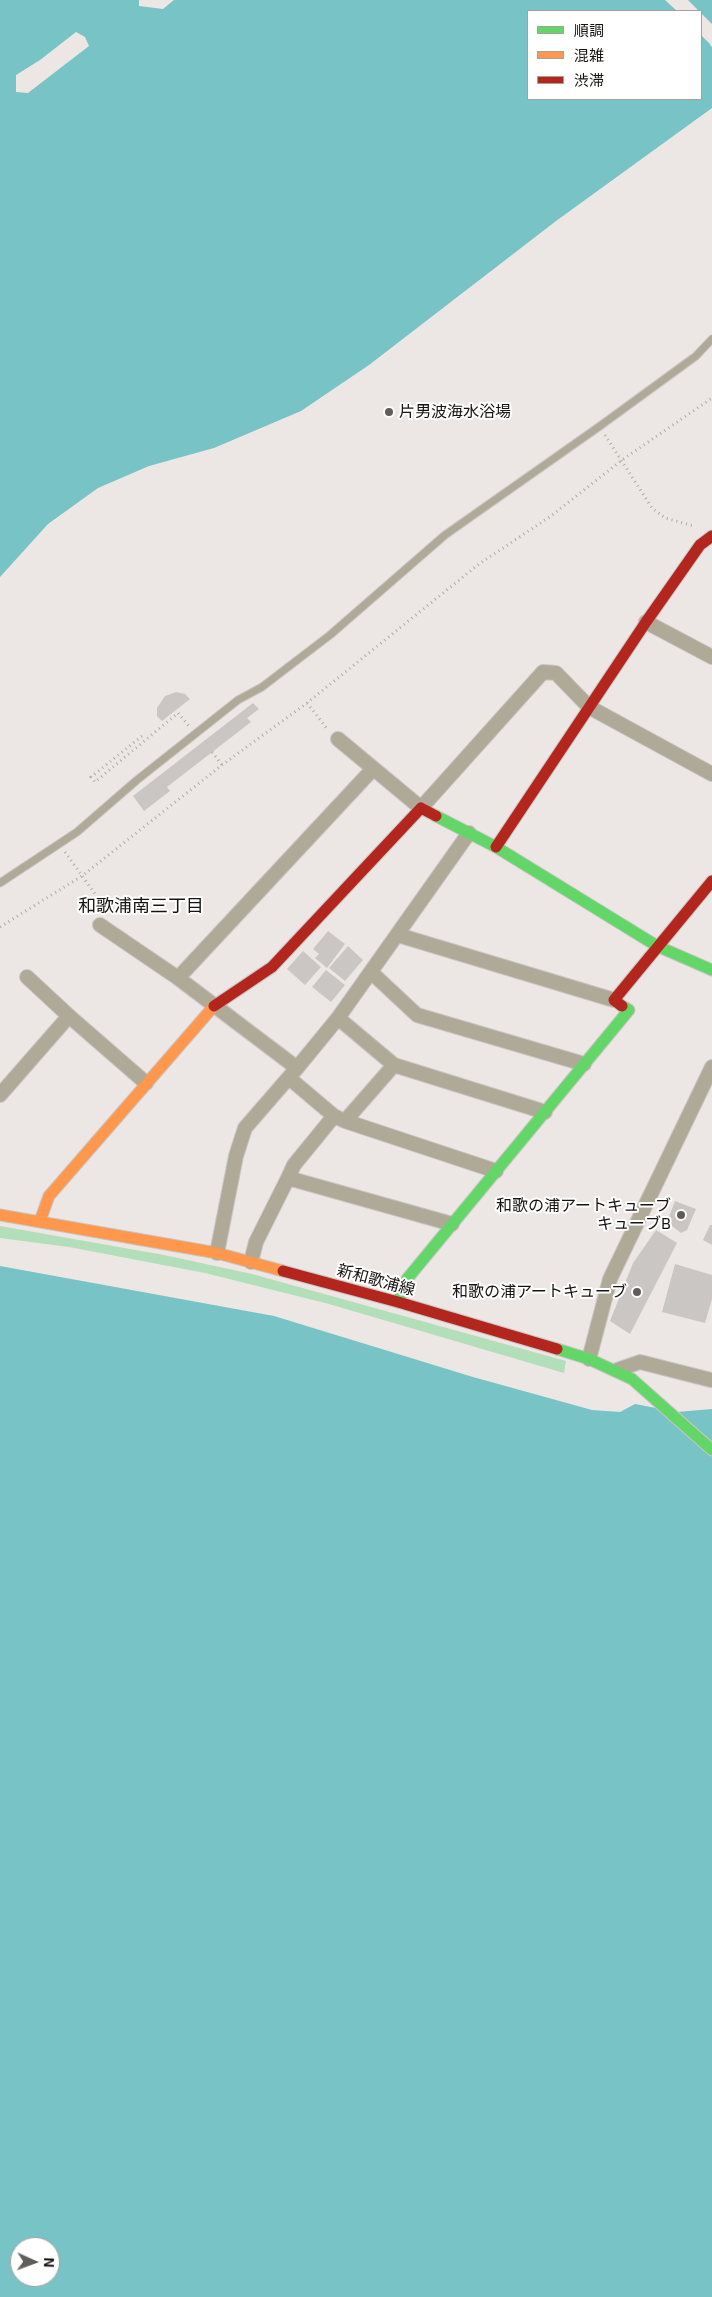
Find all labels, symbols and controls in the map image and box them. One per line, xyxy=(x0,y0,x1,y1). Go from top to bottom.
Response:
legend xyxy=(527,10,702,100)
text: 順調 xyxy=(574,21,604,39)
text: 混雑 xyxy=(574,46,604,64)
text: 渋滞 xyxy=(574,71,604,89)
place label: 片男波海水浴場 xyxy=(399,402,511,422)
marker: 片男波海水浴場 xyxy=(383,406,395,418)
district label: 和歌浦南三丁目 xyxy=(78,895,204,917)
place label: 和歌の浦アートキューブ キューブB xyxy=(496,1196,671,1234)
marker: 和歌の浦アートキューブ キューブB xyxy=(675,1209,687,1221)
street label: 新和歌浦線 xyxy=(335,1260,417,1300)
place label: 和歌の浦アートキューブ xyxy=(452,1282,627,1302)
marker: 和歌の浦アートキューブ xyxy=(631,1286,643,1298)
north arrow xyxy=(10,2237,60,2287)
text: N xyxy=(41,2257,58,2268)

